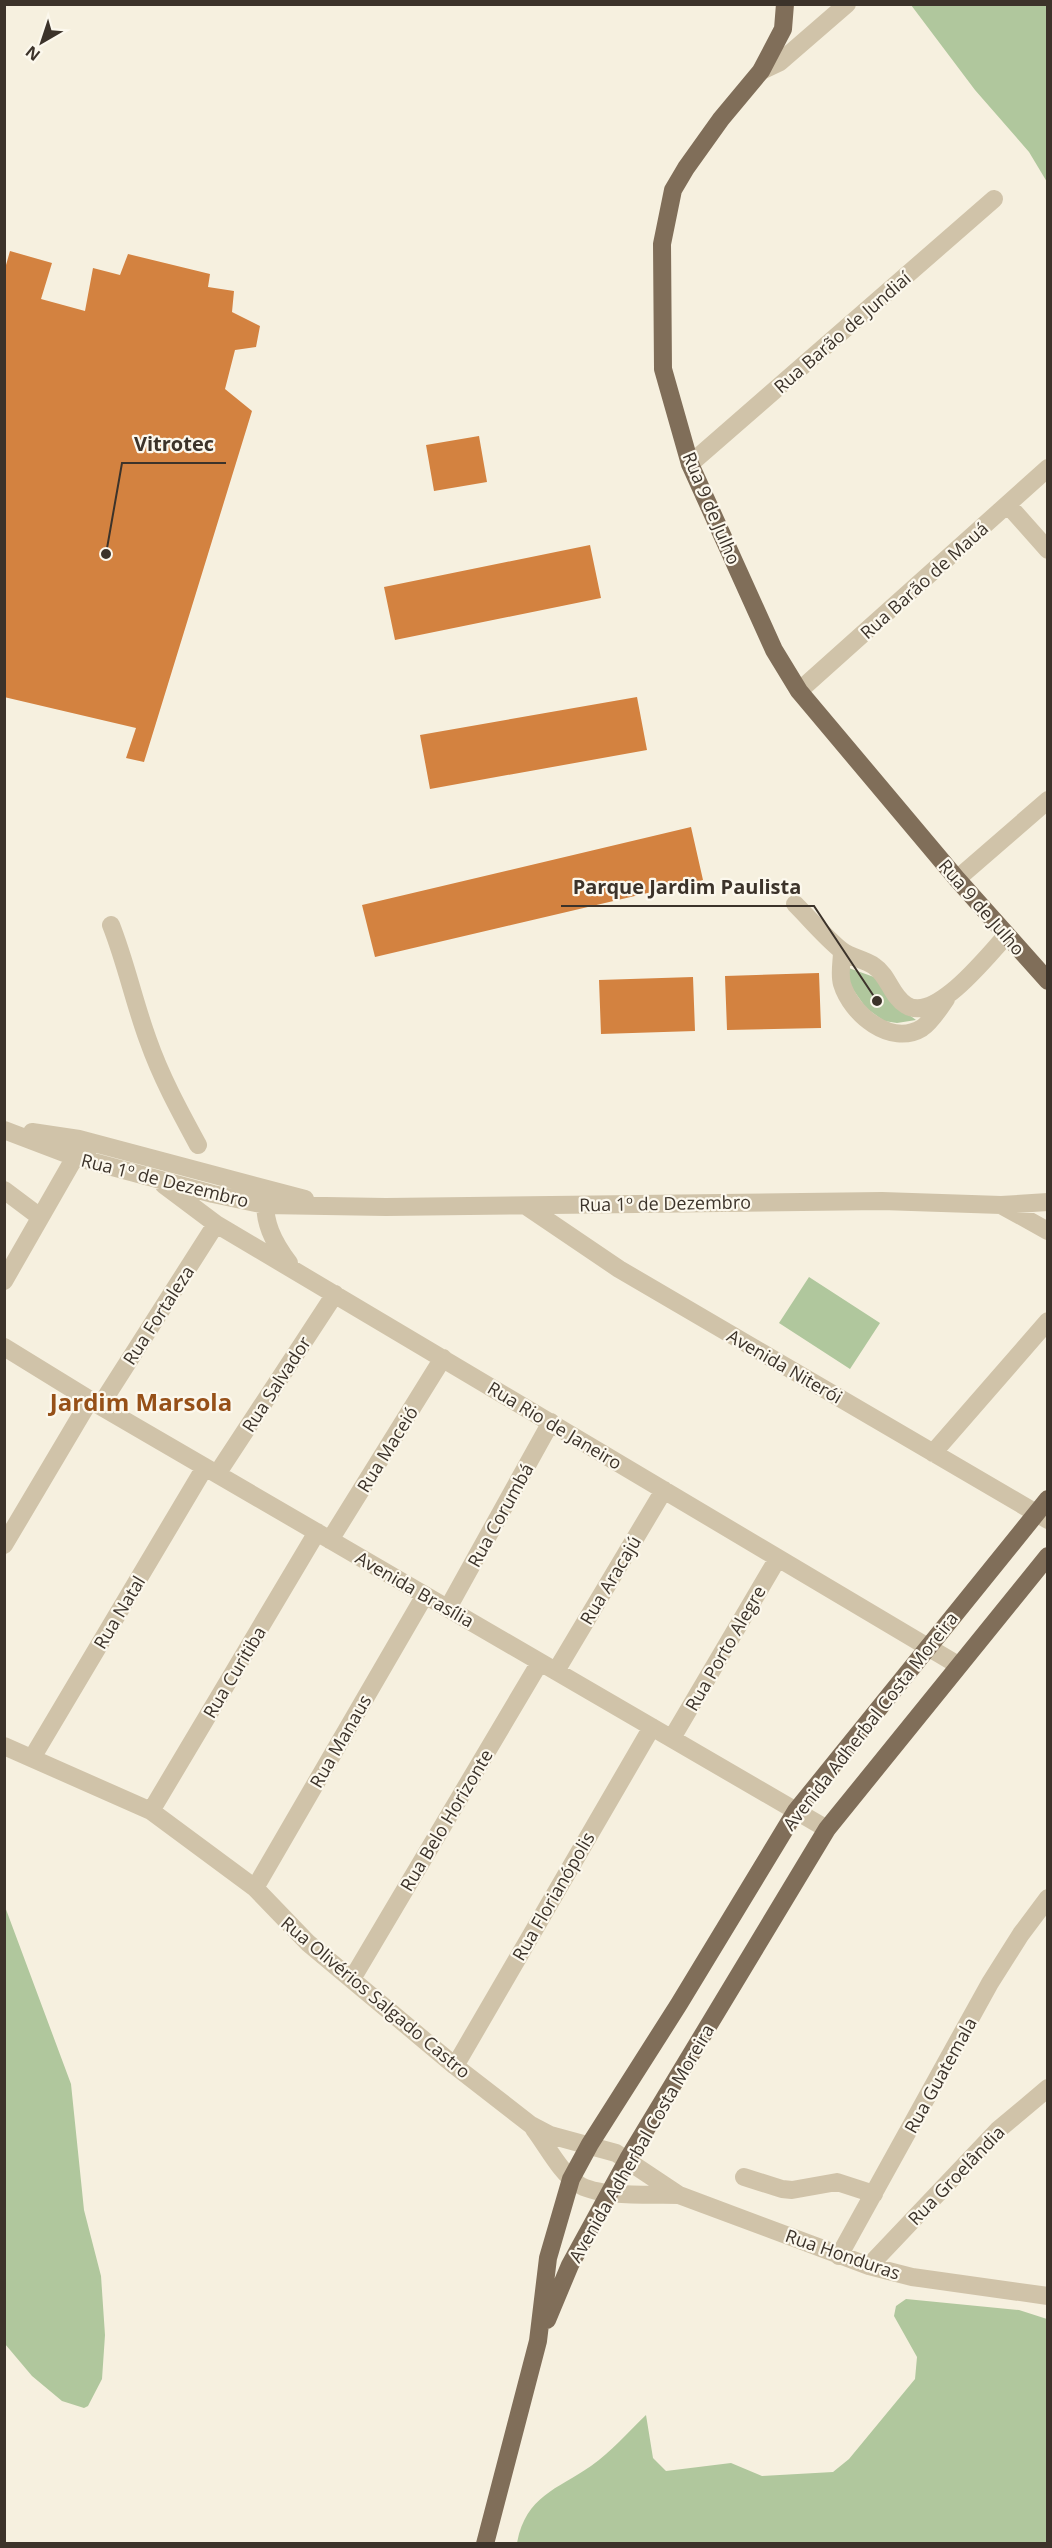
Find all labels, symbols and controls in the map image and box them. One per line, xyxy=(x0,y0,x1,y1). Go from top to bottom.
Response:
north arrow xyxy=(12,12,72,72)
text: N xyxy=(21,41,45,66)
street label: Rua Barão de Jundiaí xyxy=(768,266,916,398)
callout: Vitrotec xyxy=(122,425,226,463)
text: Vitrotec xyxy=(134,430,214,457)
street label: Rua 9 de Julho xyxy=(678,448,746,568)
street label: Rua Barão de Mauá xyxy=(855,516,993,644)
street label: Rua 9 de Julho xyxy=(934,854,1030,960)
callout: Parque Jardim Paulista xyxy=(561,868,814,906)
text: Parque Jardim Paulista xyxy=(573,873,801,900)
street label: Rua 1º de Dezembro xyxy=(79,1148,251,1212)
street label: Rua 1º de Dezembro xyxy=(579,1190,751,1216)
street label: Rua Fortaleza xyxy=(117,1261,199,1369)
street label: Avenida Niterói xyxy=(723,1323,847,1409)
street label: Rua Salvador xyxy=(236,1331,316,1436)
street label: Rua Rio de Janeiro xyxy=(483,1375,627,1475)
district label: Jardim Marsola xyxy=(48,1385,232,1418)
street label: Rua Maceió xyxy=(351,1401,423,1497)
street label: Rua Corumbá xyxy=(462,1459,538,1571)
street label: Rua Aracajú xyxy=(574,1531,646,1629)
street label: Avenida Brasília xyxy=(351,1545,479,1633)
street label: Rua Natal xyxy=(88,1571,150,1653)
street label: Rua Porto Alegre xyxy=(679,1581,771,1715)
street label: Avenida Adherbal Costa Moreira xyxy=(777,1607,963,1835)
street label: Rua Curitiba xyxy=(197,1622,271,1722)
street label: Rua Manaus xyxy=(304,1690,376,1792)
street label: Rua Belo Horizonte xyxy=(394,1745,498,1895)
street label: Rua Florianópolis xyxy=(506,1827,600,1965)
street label: Rua Olivérios Salgado Castro xyxy=(276,1911,476,2083)
street label: Rua Guatemala xyxy=(898,2013,982,2137)
street label: Avenida Adherbal Costa Moreira xyxy=(563,2020,719,2266)
street label: Rua Groelândia xyxy=(902,2120,1010,2230)
street label: Rua Honduras xyxy=(782,2223,904,2285)

